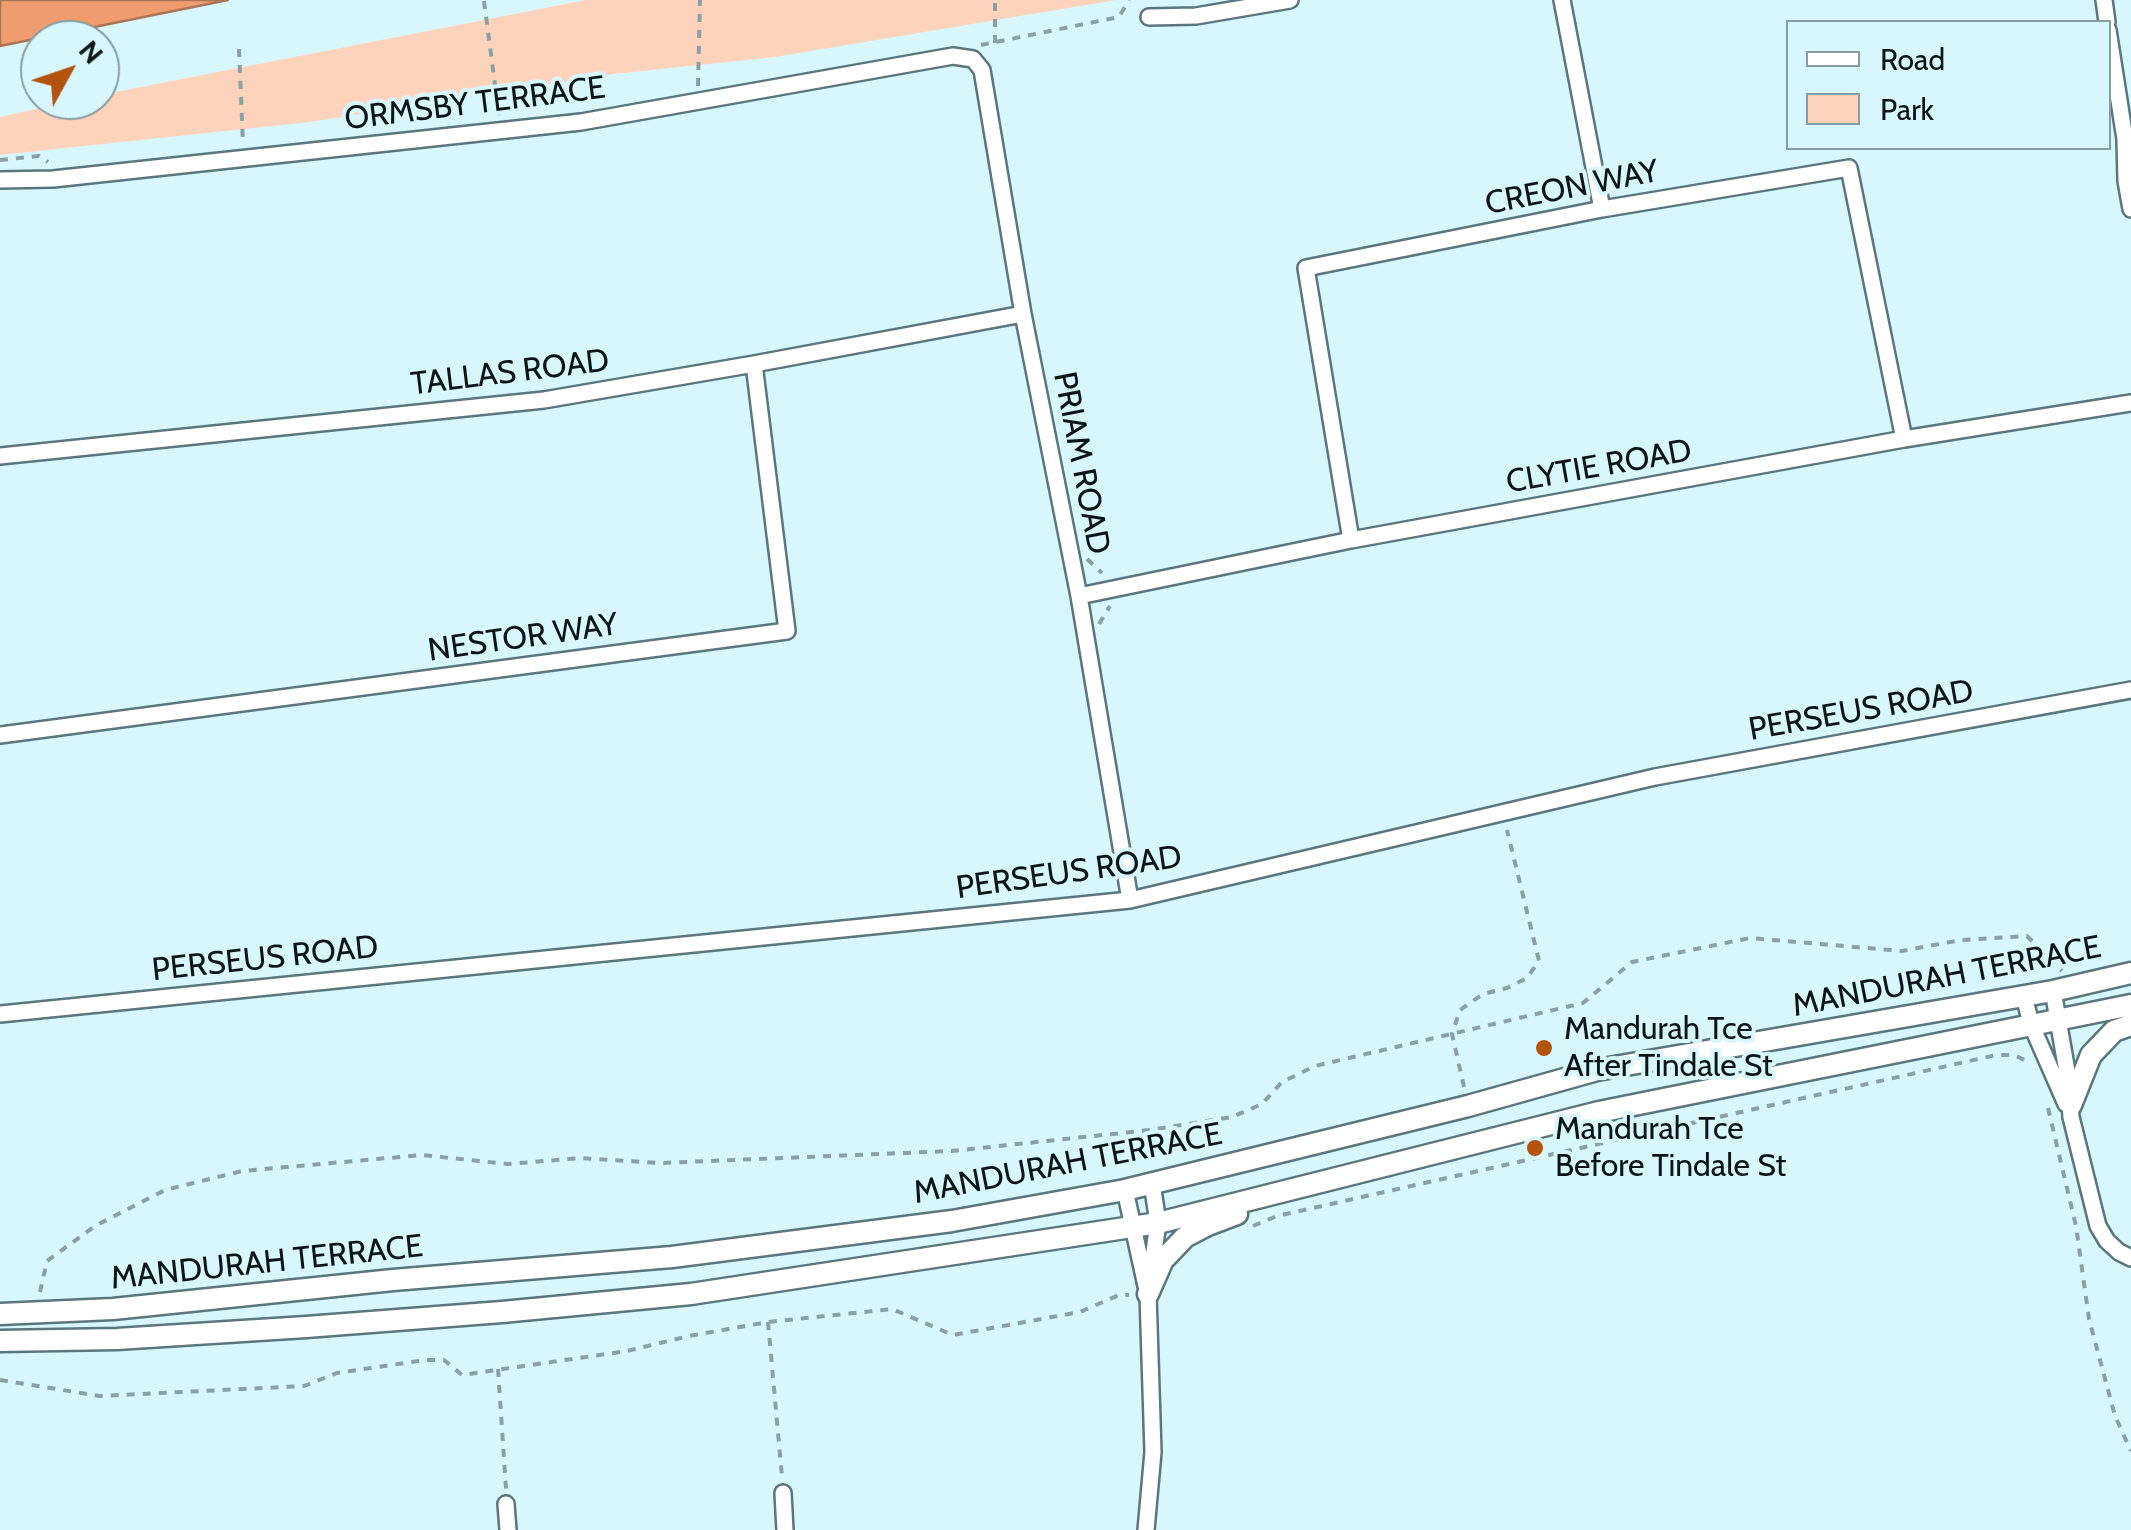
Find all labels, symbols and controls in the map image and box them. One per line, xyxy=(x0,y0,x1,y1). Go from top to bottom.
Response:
north arrow xyxy=(20,20,120,120)
legend xyxy=(1786,20,2111,150)
text: N xyxy=(72,33,111,71)
text: Road xyxy=(1880,41,1945,78)
street label: ORMSBY TERRACE xyxy=(342,69,608,139)
text: Park xyxy=(1880,91,1934,128)
street label: CREON WAY xyxy=(1482,152,1662,224)
street label: TALLAS ROAD xyxy=(409,342,611,404)
street label: PRIAM ROAD xyxy=(1044,368,1118,558)
street label: CLYTIE ROAD xyxy=(1503,432,1695,502)
street label: NESTOR WAY xyxy=(426,606,620,670)
street label: PERSEUS ROAD xyxy=(1746,672,1976,750)
street label: PERSEUS ROAD xyxy=(954,838,1184,908)
street label: PERSEUS ROAD xyxy=(150,928,380,990)
street label: MANDURAH TERRACE xyxy=(1789,928,2105,1026)
place label: Mandurah Tce After Tindale St xyxy=(1564,1011,1773,1086)
marker: Mandurah Tce After Tindale St xyxy=(1533,1037,1555,1059)
place label: Mandurah Tce Before Tindale St xyxy=(1555,1111,1786,1186)
street label: MANDURAH TERRACE xyxy=(910,1115,1226,1213)
marker: Mandurah Tce Before Tindale St xyxy=(1524,1137,1546,1159)
street label: MANDURAH TERRACE xyxy=(109,1228,425,1298)

